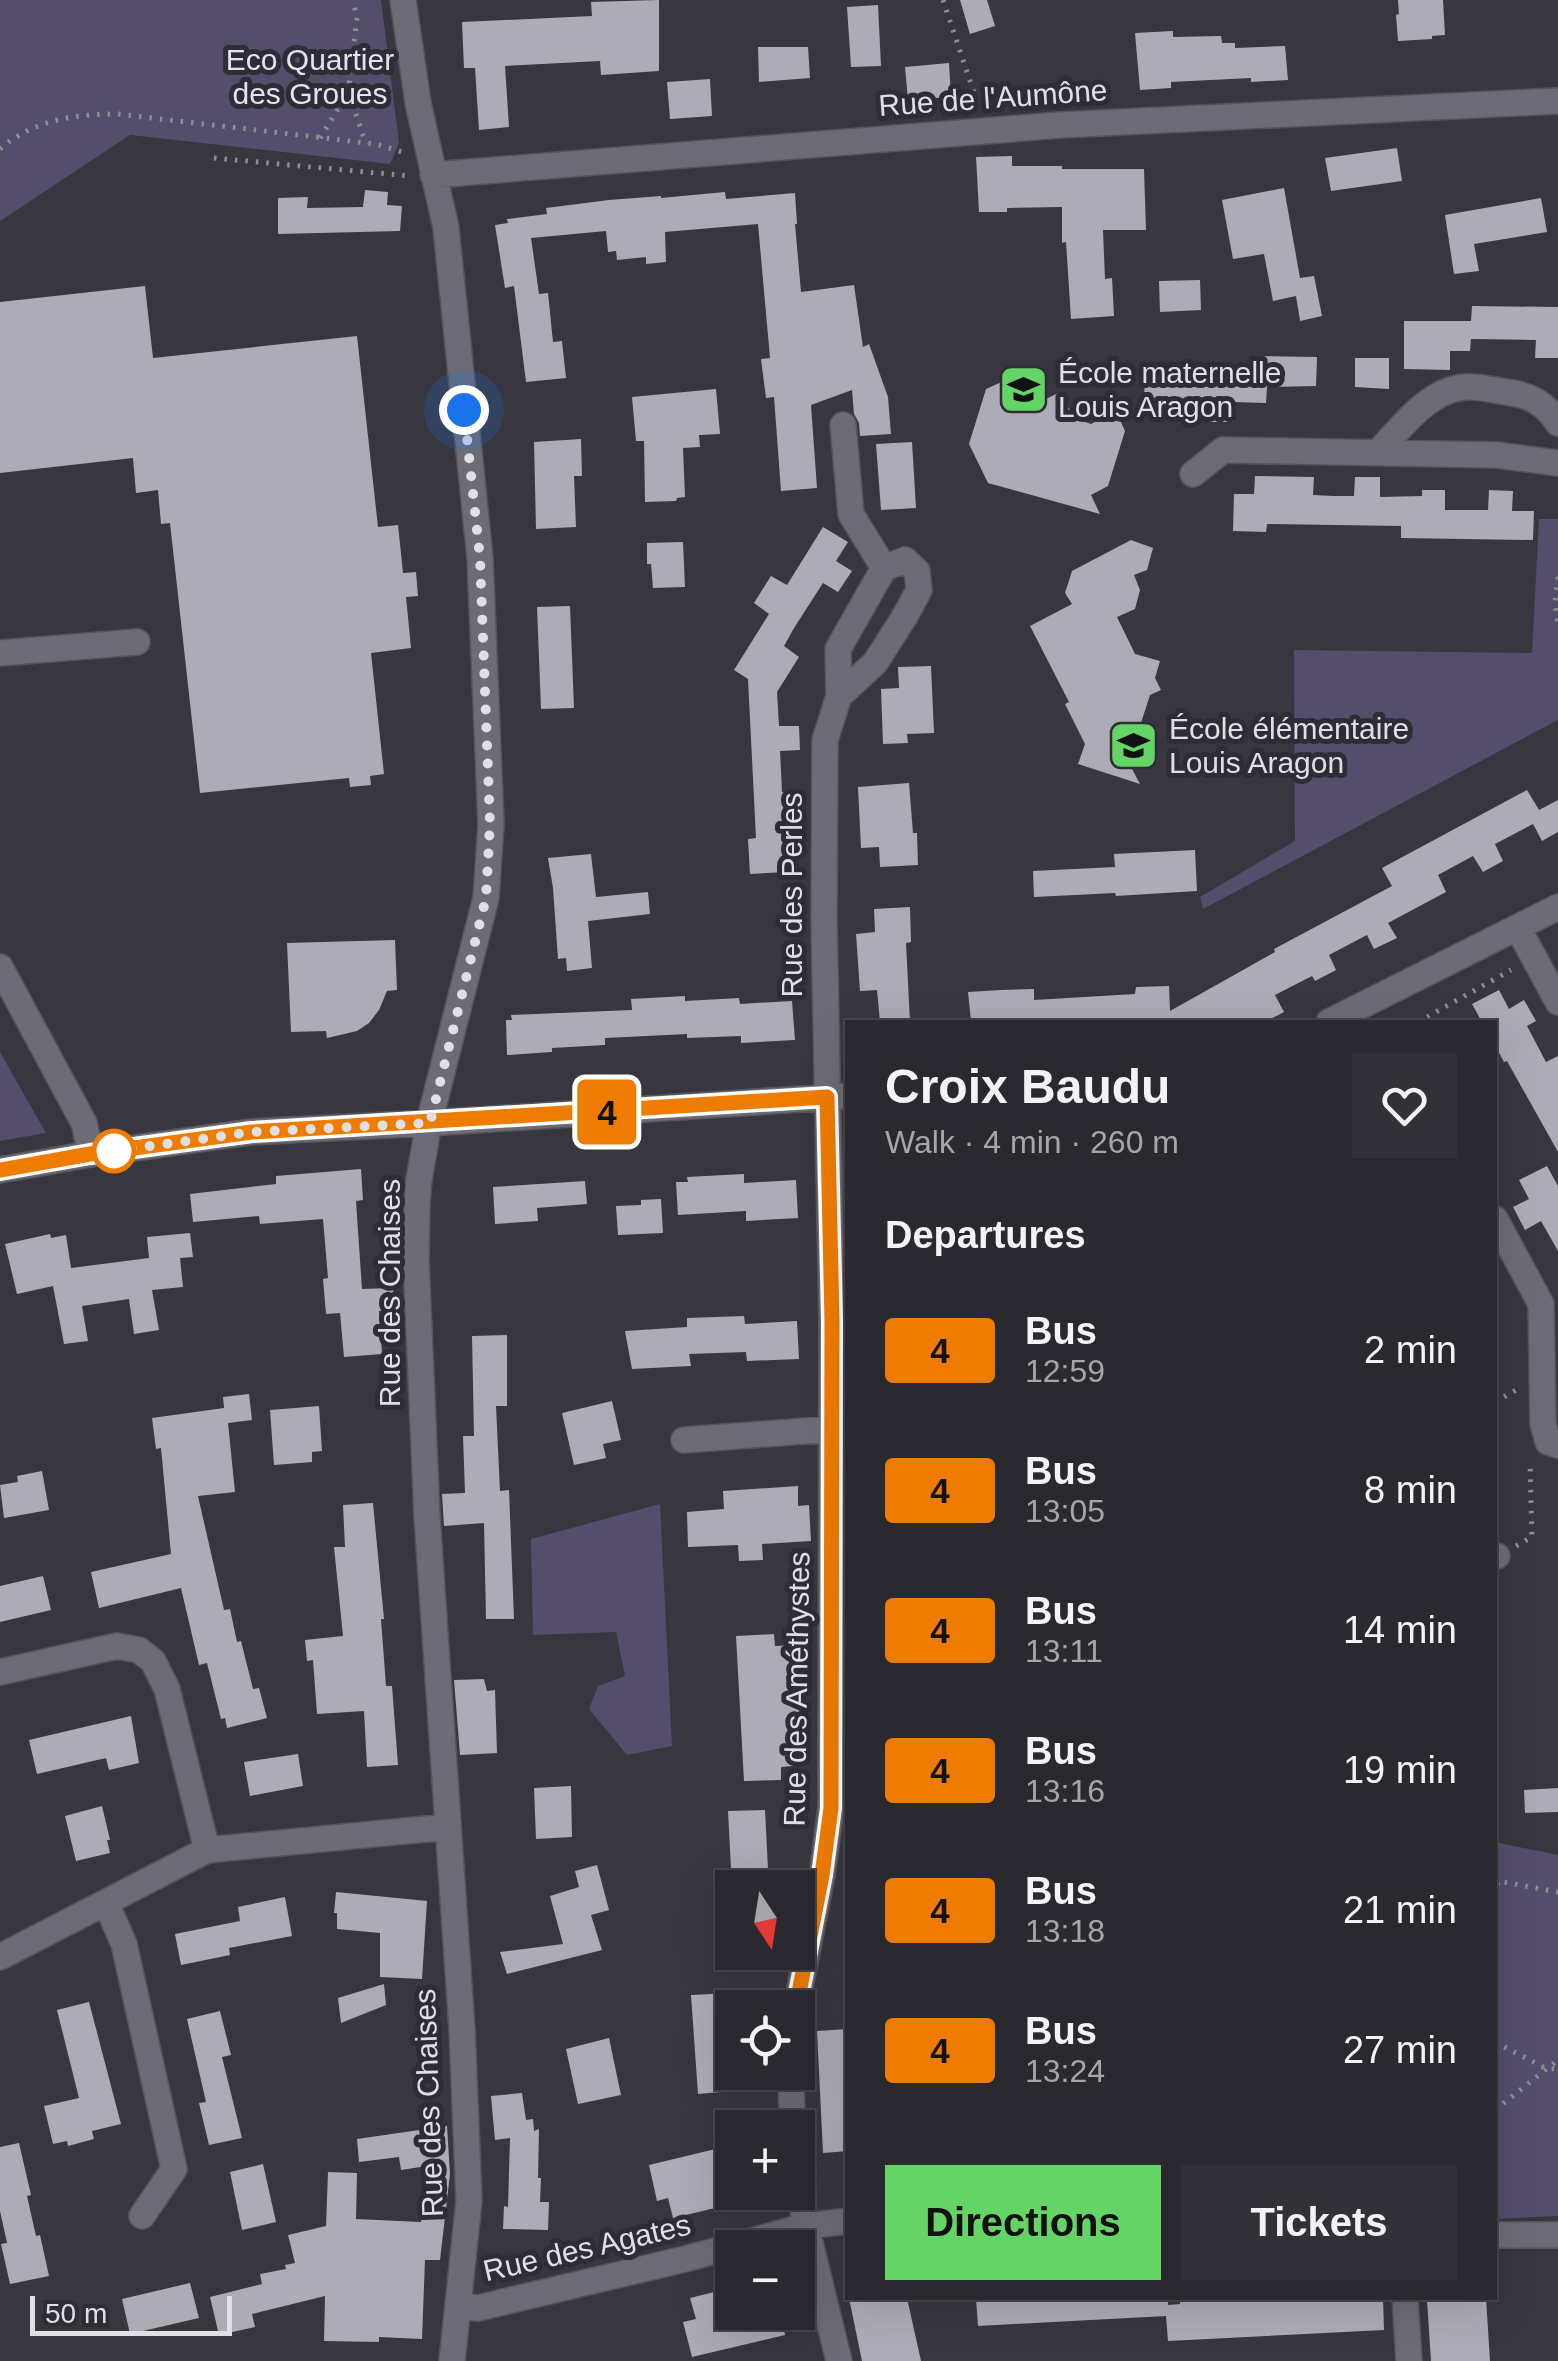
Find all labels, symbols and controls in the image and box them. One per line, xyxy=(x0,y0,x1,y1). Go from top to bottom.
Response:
park label: Eco Quartier des Groues xyxy=(226,43,394,110)
street label: Rue de l'Aumône xyxy=(877,73,1108,122)
place label: École maternelle Louis Aragon xyxy=(1058,356,1281,423)
school or university icon: École maternelle Louis Aragon xyxy=(997,364,1049,416)
your location xyxy=(439,385,489,435)
place label: École élémentaire Louis Aragon xyxy=(1169,712,1409,779)
school or university icon: École élémentaire Louis Aragon xyxy=(1108,720,1160,772)
street label: Rue des Perles xyxy=(775,792,808,998)
button: heart xyxy=(1352,1053,1457,1158)
text: Croix Baudu xyxy=(885,1060,1170,1113)
line badge: 4 xyxy=(574,1080,640,1144)
text: 4 xyxy=(597,1093,617,1132)
text: Walk · 4 min · 260 m xyxy=(885,1124,1179,1160)
unlabelled marker xyxy=(93,1130,135,1172)
street label: Rue des Chaises xyxy=(373,1179,406,1407)
text: Departures xyxy=(885,1214,1086,1256)
text: Bus xyxy=(1025,1310,1097,1352)
text: 2 min xyxy=(1364,1329,1457,1371)
text: 4 xyxy=(930,1331,950,1370)
text: 12:59 xyxy=(1025,1353,1105,1389)
text: Bus xyxy=(1025,1450,1097,1492)
text: 8 min xyxy=(1364,1469,1457,1511)
text: 4 xyxy=(930,1471,950,1510)
text: 13:05 xyxy=(1025,1493,1105,1529)
street label: Rue des Améthystes xyxy=(778,1551,815,1827)
text: Bus xyxy=(1025,1590,1097,1632)
text: 14 min xyxy=(1343,1609,1457,1651)
text: 4 xyxy=(930,1611,950,1650)
text: 13:11 xyxy=(1025,1633,1103,1669)
text: Bus xyxy=(1025,1730,1097,1772)
text: 19 min xyxy=(1343,1749,1457,1791)
text: 4 xyxy=(930,1751,950,1790)
text: 13:16 xyxy=(1025,1773,1105,1809)
north arrow xyxy=(715,1870,815,1970)
map controls xyxy=(715,1870,815,2330)
text: Bus xyxy=(1025,1870,1097,1912)
text: 21 min xyxy=(1343,1889,1457,1931)
text: 4 xyxy=(930,1891,950,1930)
text: 13:18 xyxy=(1025,1913,1105,1949)
street label: Rue des Chaises xyxy=(408,1988,449,2218)
button: locate xyxy=(715,1990,815,2090)
text: Bus xyxy=(1025,2010,1097,2052)
text: 27 min xyxy=(1343,2029,1457,2071)
text: 4 xyxy=(930,2031,950,2070)
text: 13:24 xyxy=(1025,2053,1105,2089)
button: + xyxy=(715,2110,815,2210)
button: Directions xyxy=(885,2165,1161,2280)
button: Tickets xyxy=(1181,2165,1457,2280)
street label: Rue des Agates xyxy=(480,2208,694,2287)
button: − xyxy=(715,2230,815,2330)
scale bar xyxy=(30,2291,232,2336)
text: 50 m xyxy=(45,2298,107,2329)

